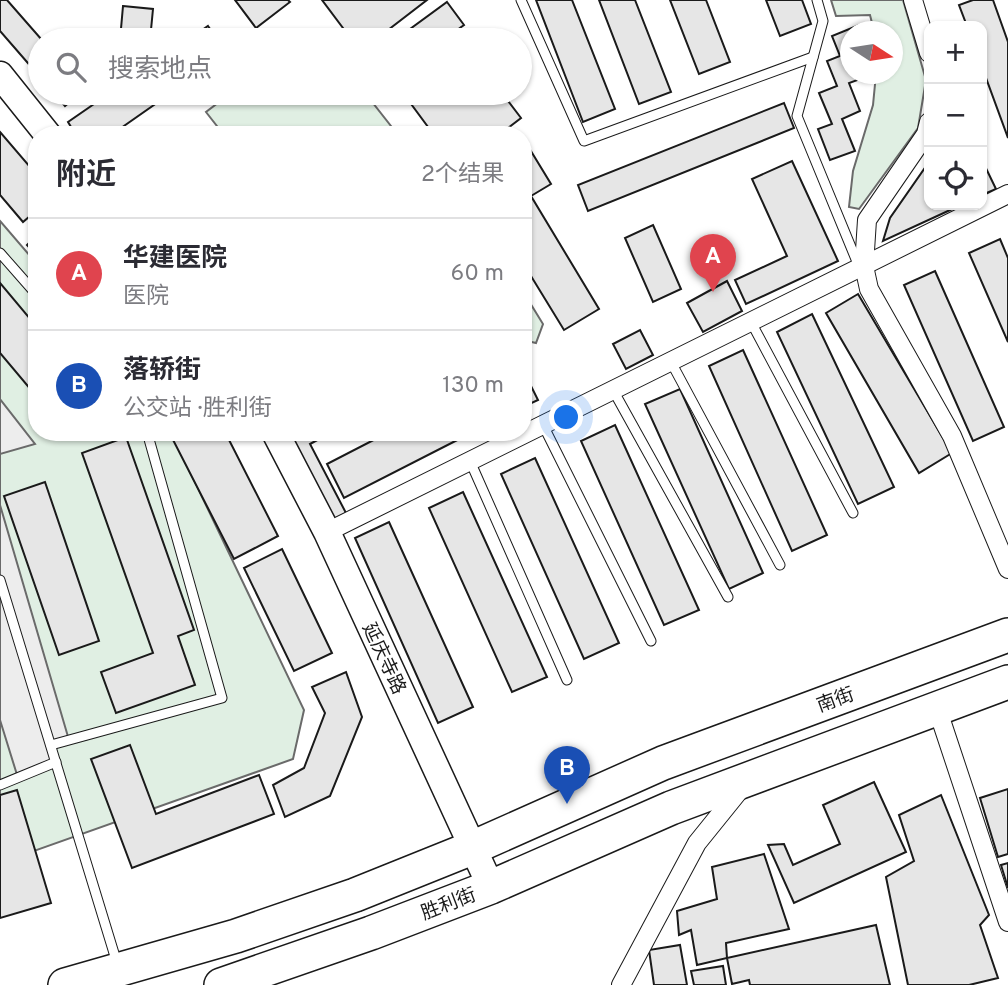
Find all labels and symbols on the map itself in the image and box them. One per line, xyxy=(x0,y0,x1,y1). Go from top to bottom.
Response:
north arrow xyxy=(840,21,903,84)
pin: A xyxy=(690,234,736,292)
your location xyxy=(549,400,583,434)
street label: 延庆寺路 xyxy=(356,619,410,698)
street label: 南街 xyxy=(814,683,858,719)
pin: B xyxy=(544,746,590,804)
street label: 胜利街 xyxy=(418,883,480,926)

